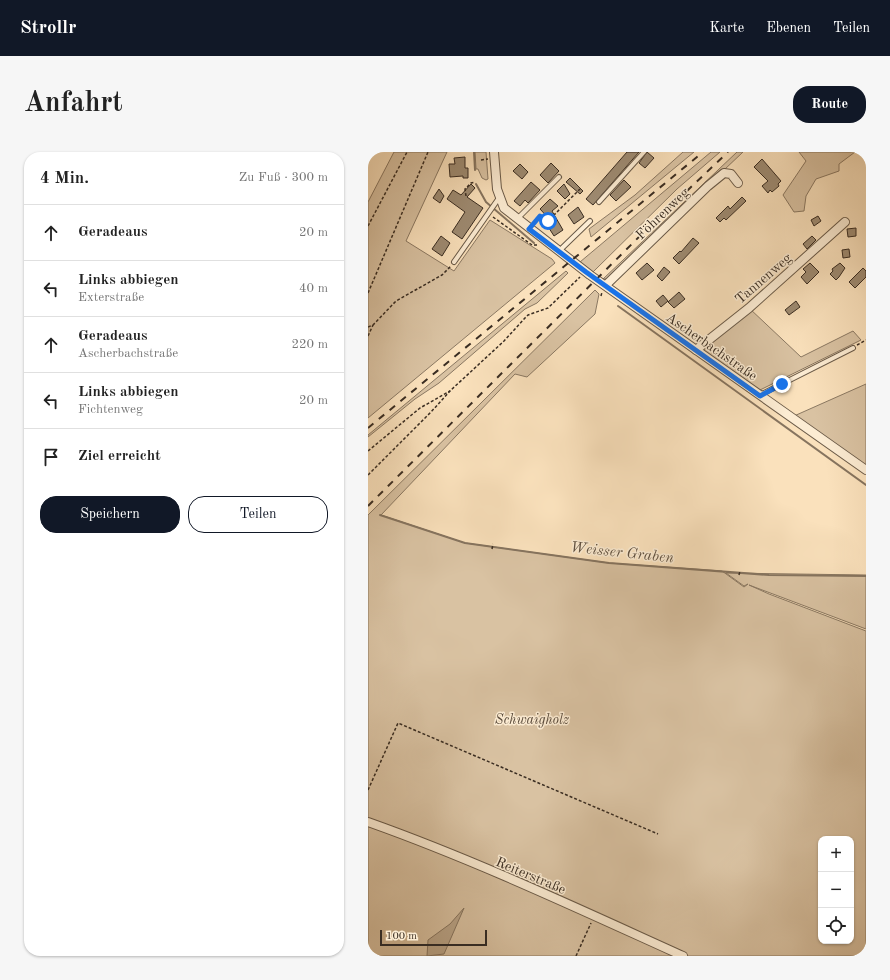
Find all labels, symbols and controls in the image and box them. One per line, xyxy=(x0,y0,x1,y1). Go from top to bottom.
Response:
text: Strollr xyxy=(20,19,76,38)
text: Karte xyxy=(710,21,744,35)
text: Ebenen xyxy=(766,21,811,35)
text: Teilen xyxy=(833,21,870,35)
button: Route xyxy=(793,86,866,123)
text: Anfahrt xyxy=(24,90,123,118)
text: 4 Min. xyxy=(40,170,89,187)
text: Zu Fuß · 300 m xyxy=(239,171,328,184)
street label: Föhrenweg xyxy=(633,185,692,242)
route start xyxy=(539,212,557,230)
icon: ahead xyxy=(40,222,62,244)
text: Geradeaus xyxy=(78,225,147,240)
text: 20 m xyxy=(299,226,328,239)
street label: Tannenweg xyxy=(733,250,795,307)
text: Links abbiegen xyxy=(78,273,179,288)
icon: left xyxy=(40,278,62,300)
text: 40 m xyxy=(299,282,328,295)
text: Exterstraße xyxy=(78,291,144,304)
street label: Ascherbachstraße xyxy=(663,310,760,384)
text: Geradeaus xyxy=(78,329,147,344)
icon: ahead xyxy=(40,334,62,356)
text: 220 m xyxy=(291,338,328,351)
text: Ascherbachstraße xyxy=(78,347,178,360)
route end xyxy=(773,375,791,393)
text: Links abbiegen xyxy=(78,385,179,400)
icon: left xyxy=(40,390,62,412)
text: 20 m xyxy=(299,394,328,407)
text: Fichtenweg xyxy=(78,403,143,416)
icon: arrive xyxy=(40,446,62,468)
text: Ziel erreicht xyxy=(78,449,161,464)
button: Speichern xyxy=(40,496,180,533)
button: Teilen xyxy=(188,496,328,533)
water label: Weisser Graben xyxy=(569,541,675,566)
park label: Schwaigholz xyxy=(495,713,569,728)
map controls xyxy=(818,836,854,944)
button: + xyxy=(818,836,854,872)
street label: Reiterstraße xyxy=(493,855,568,897)
button: − xyxy=(818,872,854,908)
button: locate xyxy=(818,908,854,944)
scale bar xyxy=(380,928,487,947)
text: 100 m xyxy=(386,931,417,942)

